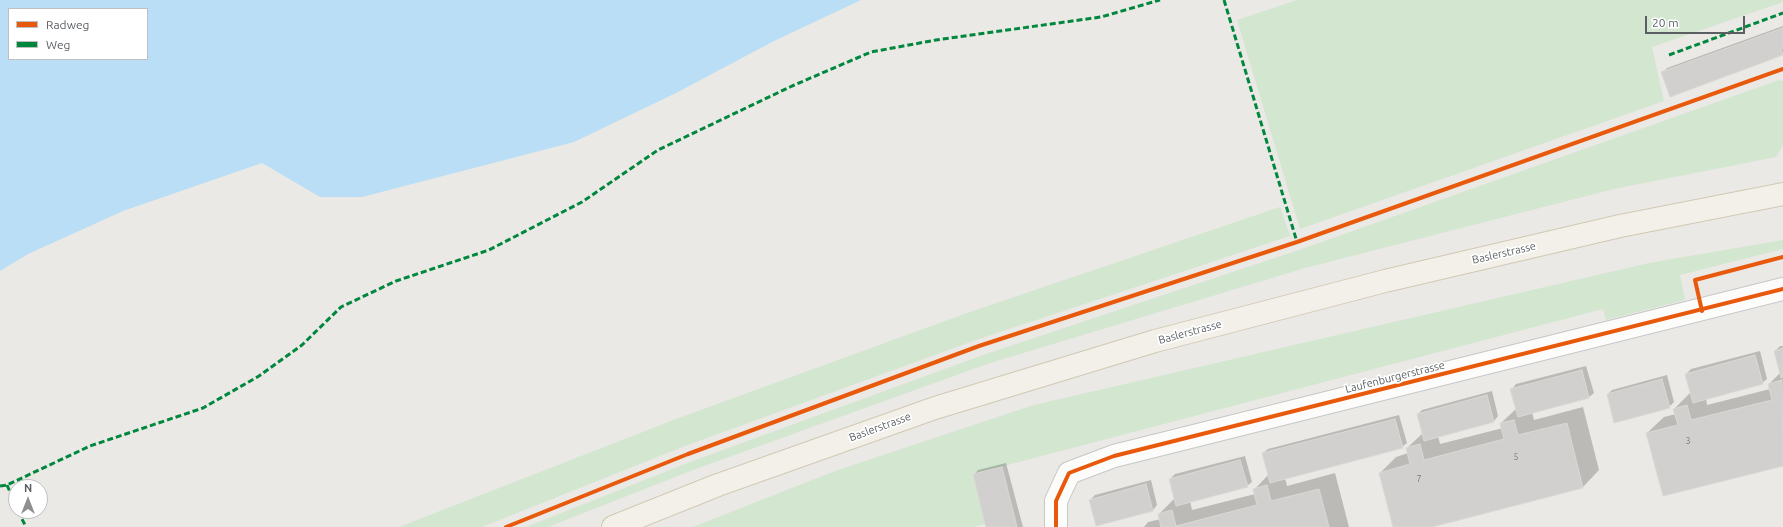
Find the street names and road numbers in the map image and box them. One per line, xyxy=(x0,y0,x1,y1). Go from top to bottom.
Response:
street label: Baslerstrasse xyxy=(1471,239,1537,267)
street label: Baslerstrasse xyxy=(1157,317,1223,347)
street label: Laufenburgerstrasse xyxy=(1344,358,1446,396)
street label: Baslerstrasse xyxy=(847,410,913,444)

